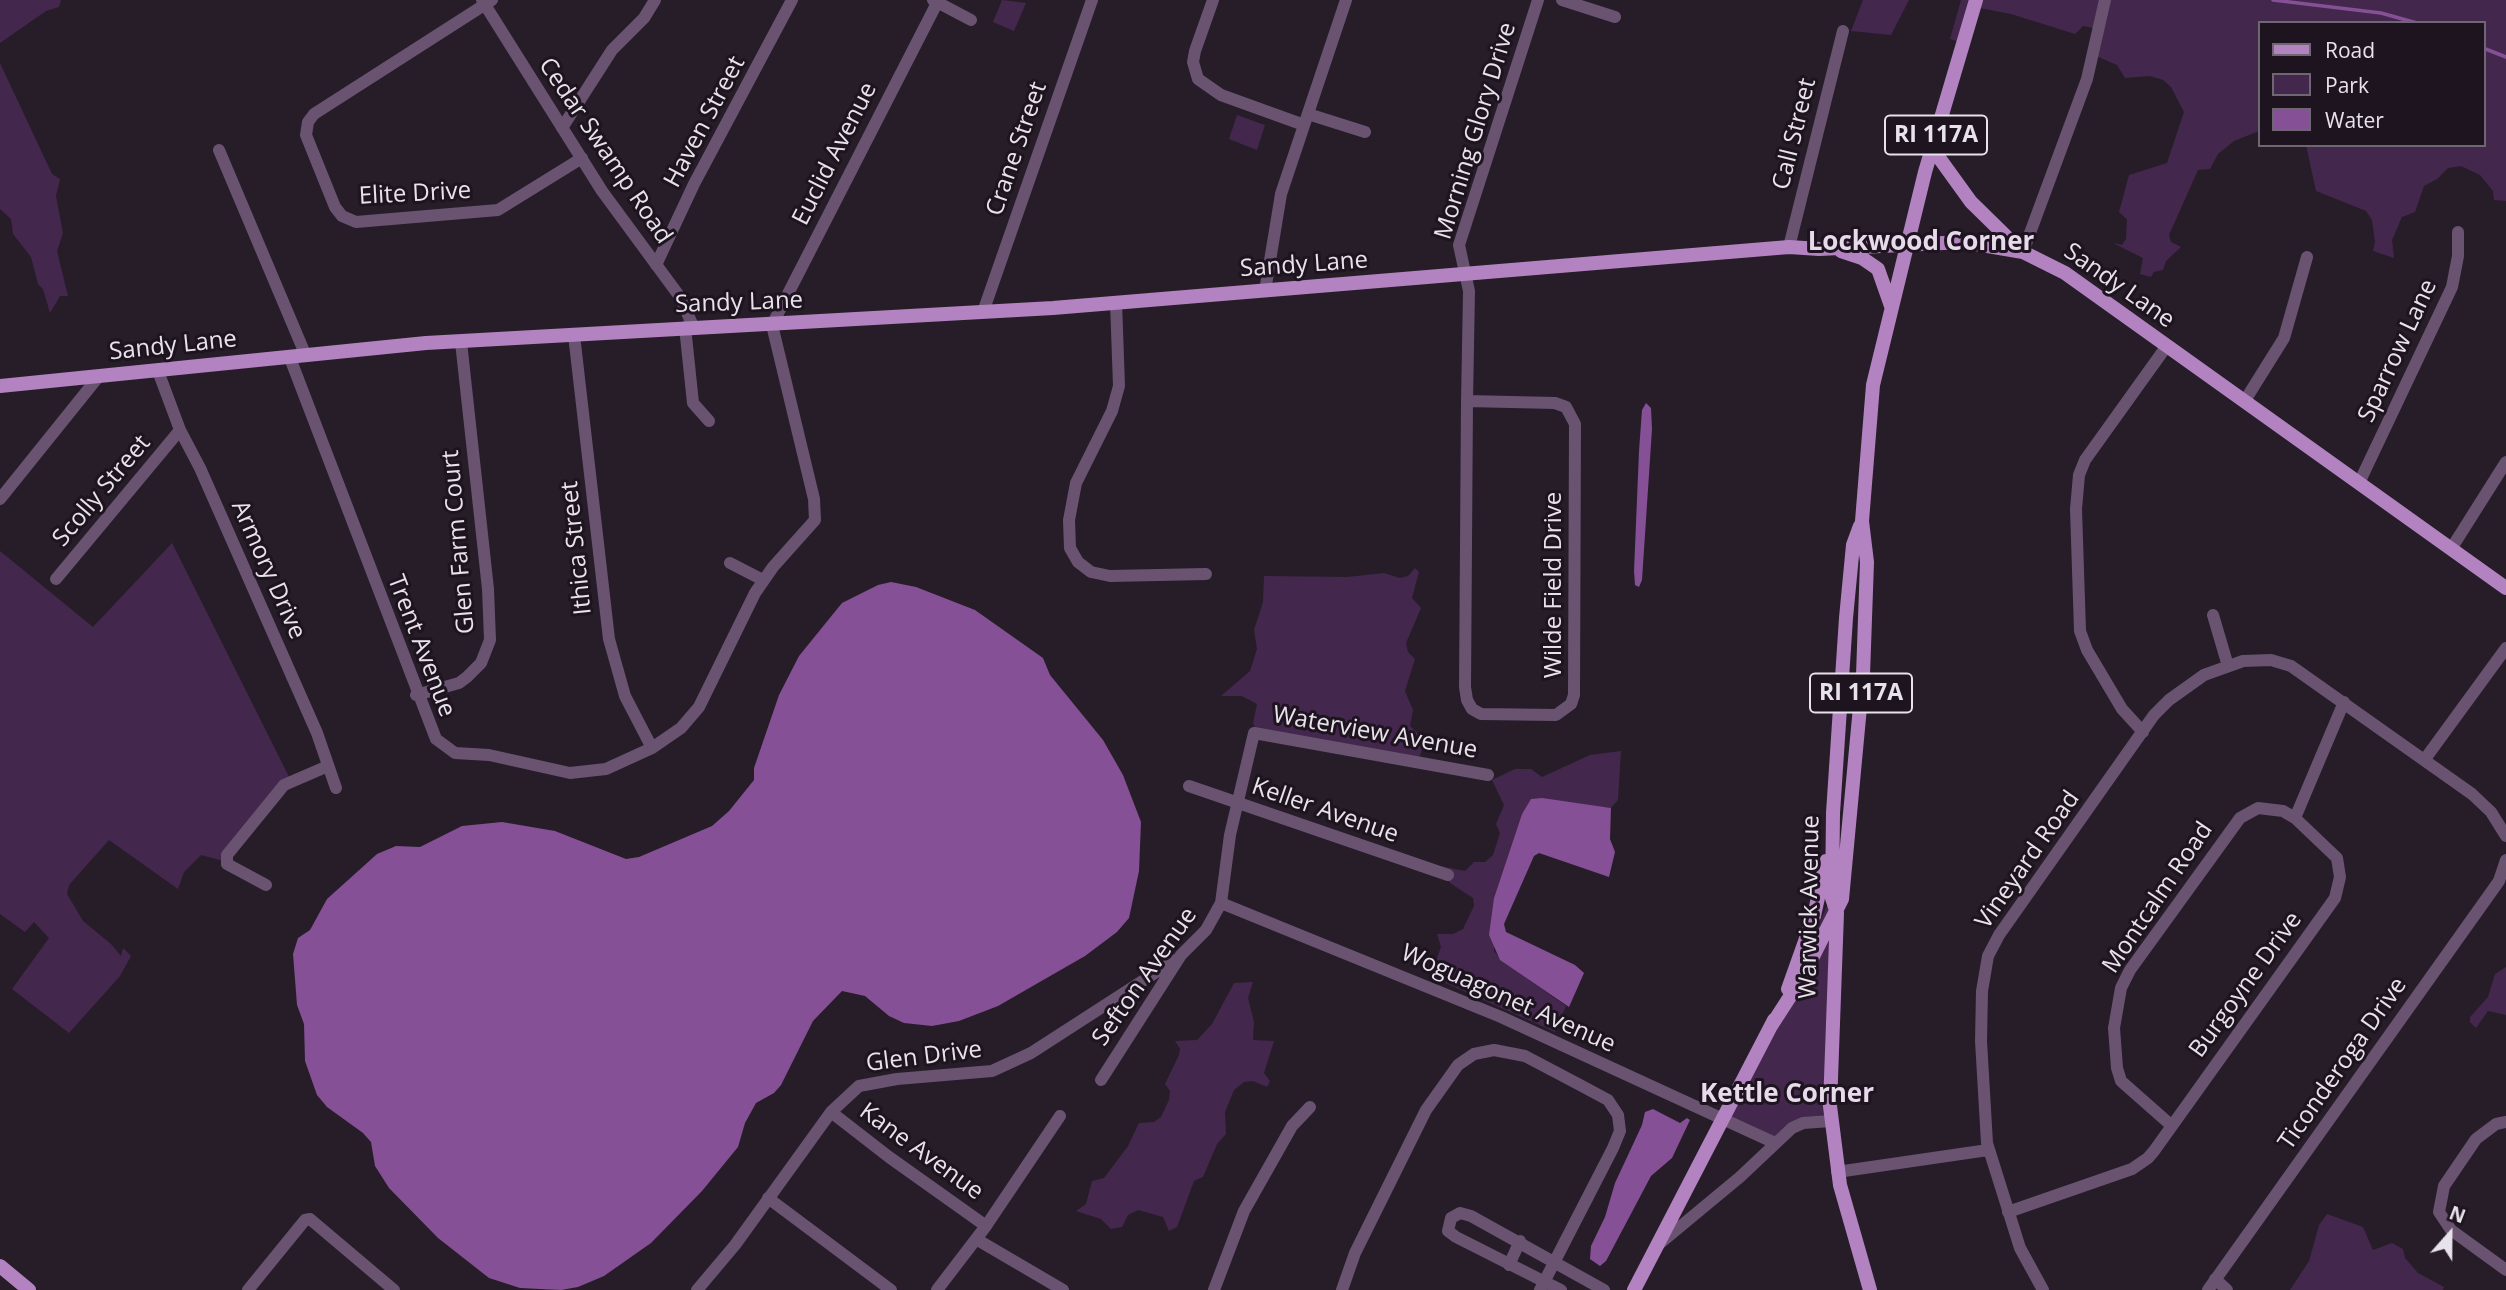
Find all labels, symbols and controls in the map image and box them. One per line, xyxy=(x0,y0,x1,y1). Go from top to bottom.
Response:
street label: Morning Glory Drive xyxy=(1429,19,1523,243)
legend xyxy=(2258,21,2485,147)
text: Road xyxy=(2325,36,2375,64)
street label: Haven Street xyxy=(658,51,752,193)
street label: Cedar Swamp Road xyxy=(532,53,678,249)
text: Park xyxy=(2325,71,2369,99)
street label: Call Street xyxy=(1767,75,1823,193)
street label: Euclid Avenue xyxy=(787,78,883,230)
street label: Crane Street xyxy=(981,78,1053,220)
text: Water xyxy=(2325,106,2384,134)
road number: RI 117A xyxy=(1885,116,1987,154)
street label: Elite Drive xyxy=(358,177,472,211)
district label: Lockwood Corner xyxy=(1808,227,2034,259)
street label: Sandy Lane xyxy=(2058,237,2180,335)
street label: Sandy Lane xyxy=(1239,246,1369,284)
street label: Sparrow Lane xyxy=(2352,275,2444,427)
street label: Sandy Lane xyxy=(674,286,804,320)
street label: Sandy Lane xyxy=(108,325,238,367)
street label: Scolly Street xyxy=(47,429,157,553)
street label: Glen Farm Court xyxy=(437,449,481,635)
street label: Ithica Street xyxy=(556,480,598,616)
street label: Wilde Field Drive xyxy=(1540,492,1568,678)
street label: Armory Drive xyxy=(225,496,311,644)
street label: Trent Avenue xyxy=(381,571,461,721)
road number: RI 117A xyxy=(1810,674,1912,712)
street label: Waterview Avenue xyxy=(1270,701,1480,765)
street label: Keller Avenue xyxy=(1248,772,1402,850)
street label: Vineyard Road xyxy=(1970,785,2086,935)
street label: Warwick Avenue xyxy=(1794,815,1826,999)
street label: Montcalm Road xyxy=(2097,817,2219,979)
street label: Sefton Avenue xyxy=(1087,902,1203,1052)
street label: Burgoyne Drive xyxy=(2184,907,2308,1063)
street label: Woguagonet Avenue xyxy=(1396,939,1620,1059)
street label: Ticonderoga Drive xyxy=(2273,972,2413,1156)
street label: Glen Drive xyxy=(864,1036,984,1078)
district label: Kettle Corner xyxy=(1700,1079,1874,1111)
street label: Kane Avenue xyxy=(853,1097,989,1207)
north arrow xyxy=(2415,1199,2485,1269)
text: N xyxy=(2446,1199,2469,1229)

